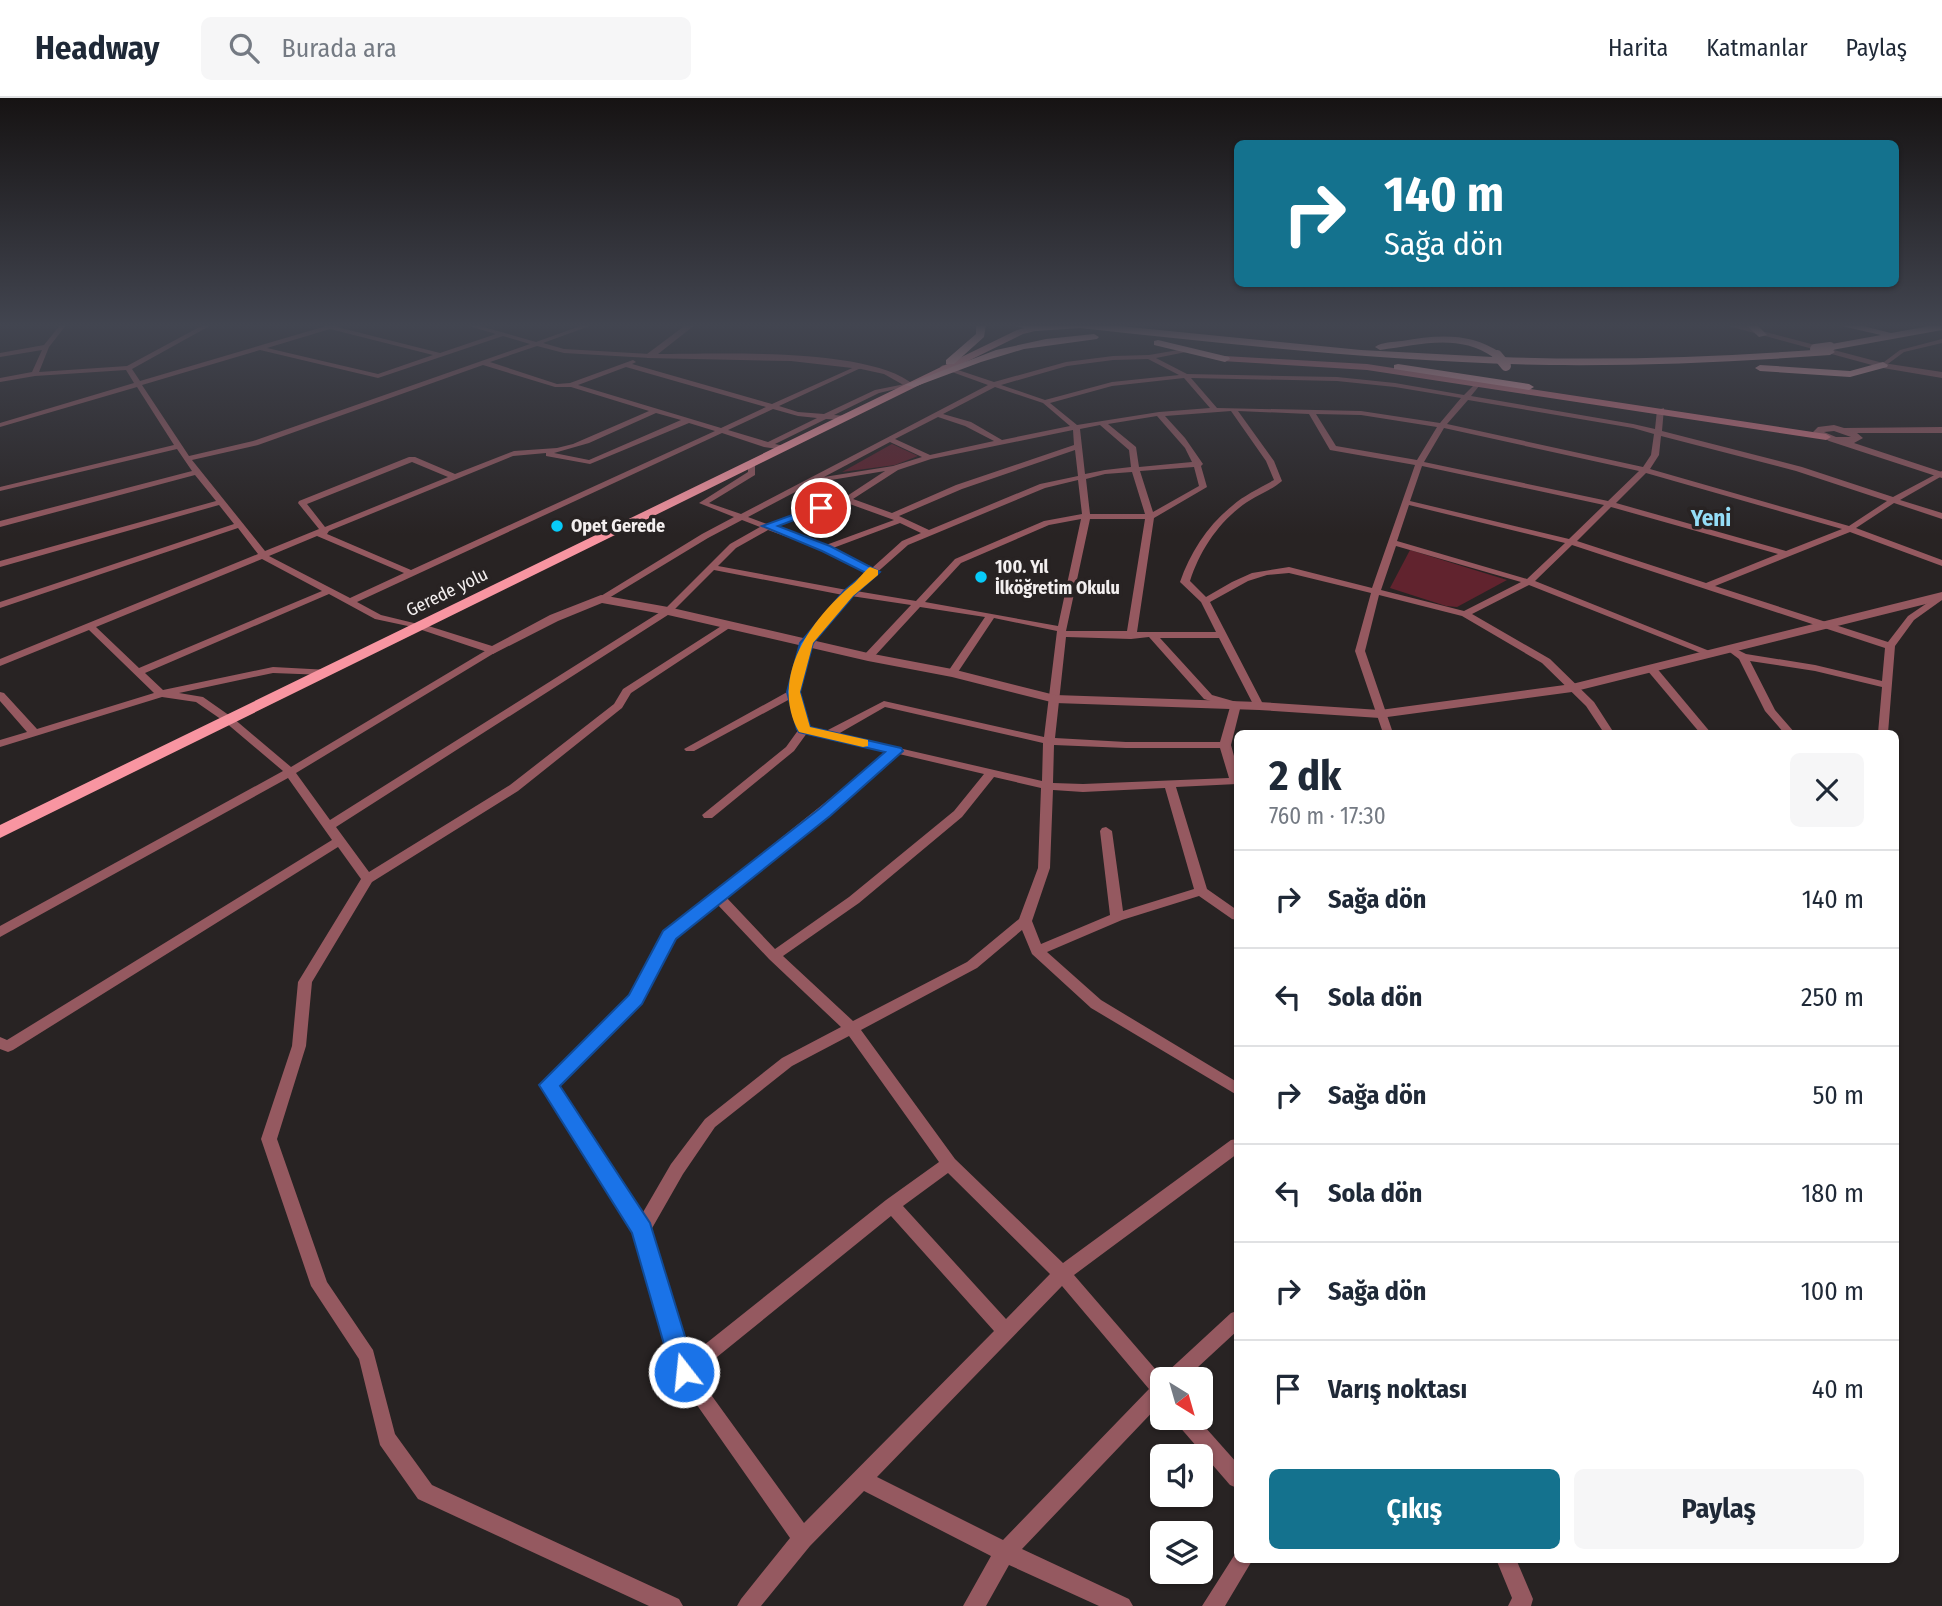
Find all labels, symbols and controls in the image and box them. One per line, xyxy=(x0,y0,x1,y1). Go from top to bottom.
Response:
search box xyxy=(201,17,691,80)
text: Headway xyxy=(35,28,159,68)
icon: search xyxy=(225,29,263,67)
text: Burada ara xyxy=(281,33,397,64)
text: Harita xyxy=(1608,34,1668,62)
text: Katmanlar xyxy=(1706,34,1808,62)
text: Paylaş xyxy=(1846,34,1907,62)
text: 140 m xyxy=(1384,165,1504,224)
icon: right xyxy=(1269,168,1360,259)
text: Sağa dön xyxy=(1384,225,1504,263)
pin xyxy=(791,478,851,538)
icon: arrive xyxy=(802,489,840,527)
district label: Yeni xyxy=(1690,504,1731,532)
place label: Opet Gerede xyxy=(571,515,665,537)
marker: Opet Gerede xyxy=(549,518,565,534)
place label: 100. Yıl İlköğretim Okulu xyxy=(995,556,1120,599)
street label: Gerede yolu xyxy=(403,563,491,621)
marker: 100. Yıl İlköğretim Okulu xyxy=(973,569,989,585)
text: 2 dk xyxy=(1269,751,1341,801)
button: close xyxy=(1790,753,1864,827)
text: 760 m · 17:30 xyxy=(1269,802,1386,830)
icon: right xyxy=(1269,880,1307,918)
text: Sağa dön xyxy=(1328,884,1427,915)
text: 140 m xyxy=(1802,884,1864,915)
icon: left xyxy=(1269,978,1307,1016)
text: Sola dön xyxy=(1328,982,1422,1013)
text: 250 m xyxy=(1801,982,1864,1013)
icon: right xyxy=(1269,1076,1307,1114)
text: Sağa dön xyxy=(1328,1080,1427,1111)
text: 50 m xyxy=(1812,1080,1864,1111)
icon: left xyxy=(1269,1174,1307,1212)
text: Sola dön xyxy=(1328,1178,1422,1209)
text: 180 m xyxy=(1801,1178,1864,1209)
icon: right xyxy=(1269,1272,1307,1310)
text: Sağa dön xyxy=(1328,1276,1427,1307)
text: 100 m xyxy=(1801,1276,1864,1307)
position arrow xyxy=(647,1335,721,1409)
north arrow xyxy=(1150,1367,1213,1430)
map controls xyxy=(1150,1367,1213,1584)
icon: arrive xyxy=(1269,1370,1307,1408)
text: Varış noktası xyxy=(1328,1374,1467,1405)
text: 40 m xyxy=(1812,1374,1864,1405)
button: sound xyxy=(1150,1444,1213,1507)
button: Çıkış xyxy=(1269,1469,1560,1549)
button: Paylaş xyxy=(1574,1469,1864,1549)
button: layers xyxy=(1150,1521,1213,1584)

